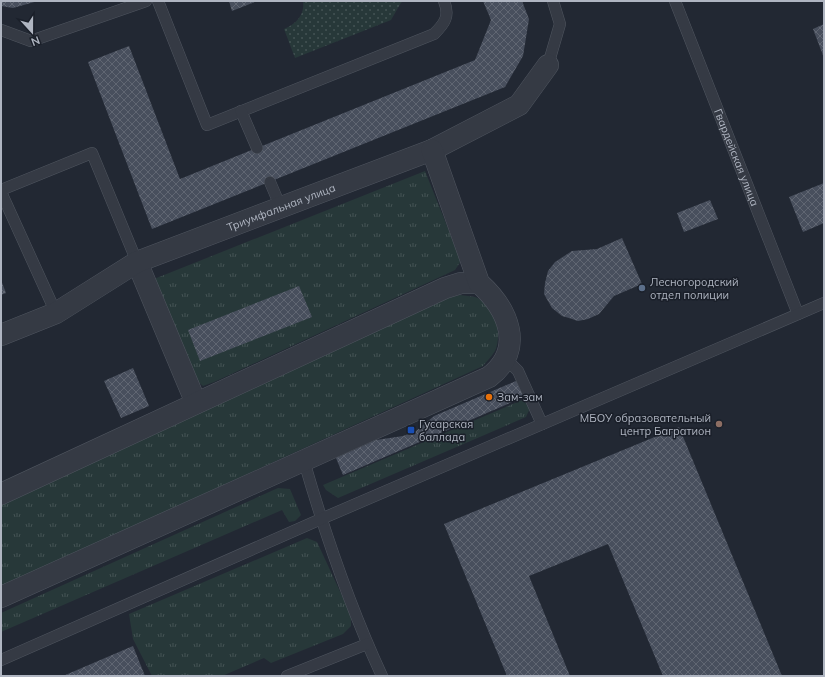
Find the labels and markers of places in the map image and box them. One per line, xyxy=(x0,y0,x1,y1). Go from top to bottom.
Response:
place label: Лесногородский отдел полиции xyxy=(650,275,739,302)
marker: Лесногородский отдел полиции xyxy=(637,283,647,293)
place label: Зам-зам xyxy=(497,390,543,404)
marker: Зам-зам xyxy=(484,392,494,402)
place label: МБОУ образовательный центр Багратион xyxy=(580,411,711,438)
place label: Гусарская баллада xyxy=(419,417,473,444)
marker: МБОУ образовательный центр Багратион xyxy=(714,419,724,429)
marker: Гусарская баллада xyxy=(406,425,416,435)

